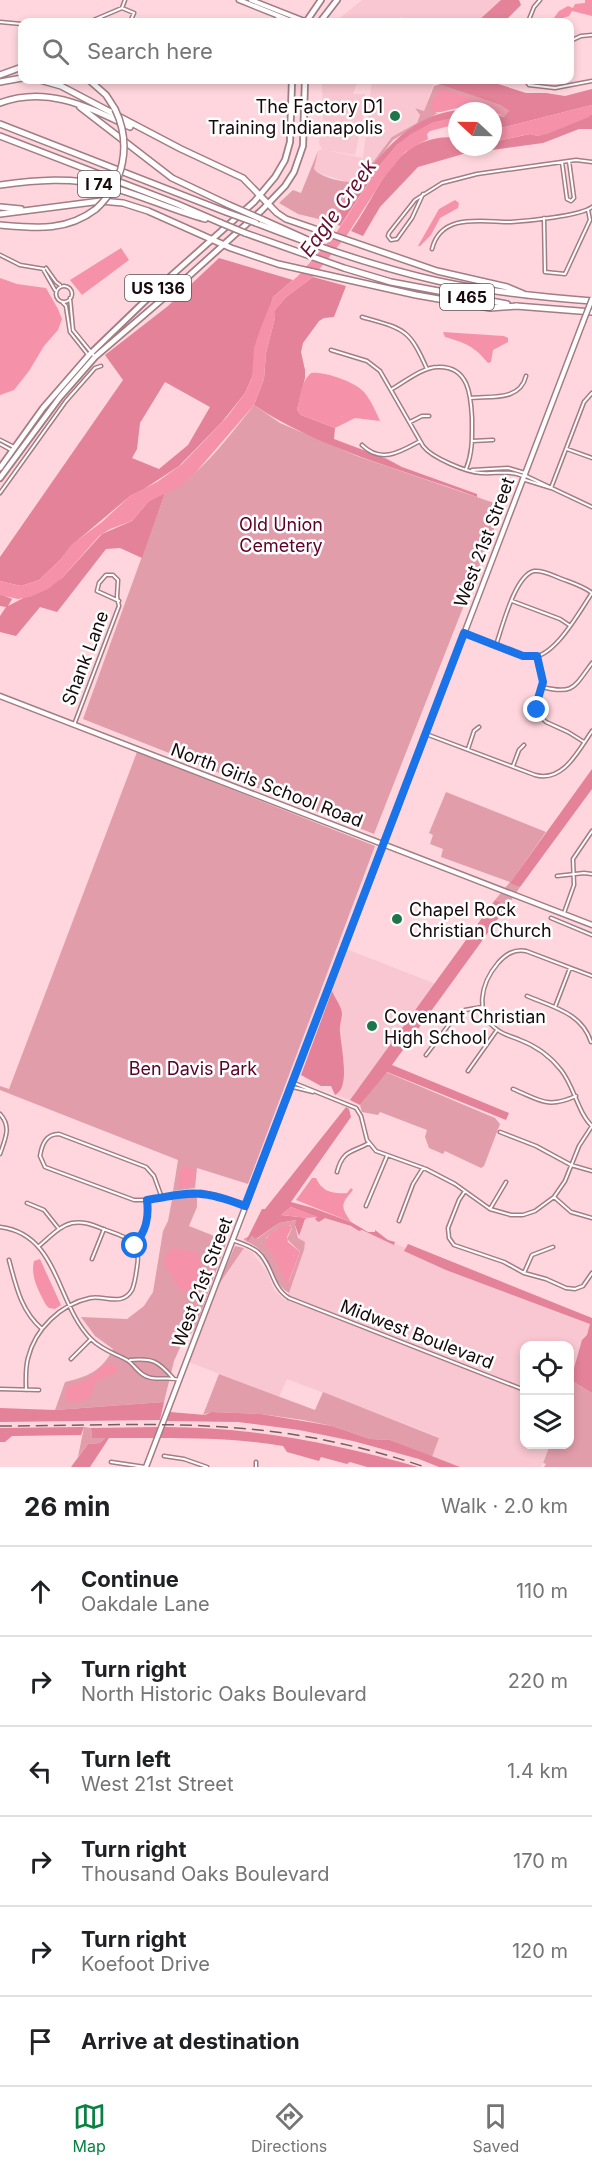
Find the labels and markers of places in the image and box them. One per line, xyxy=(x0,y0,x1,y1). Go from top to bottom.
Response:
place label: The Factory D1 Training Indianapolis xyxy=(208,96,383,138)
marker: The Factory D1 Training Indianapolis xyxy=(388,109,402,123)
place label: Chapel Rock Christian Church xyxy=(409,899,552,941)
marker: Chapel Rock Christian Church xyxy=(390,912,404,926)
place label: Covenant Christian High School xyxy=(384,1006,546,1048)
marker: Covenant Christian High School xyxy=(365,1019,379,1033)

